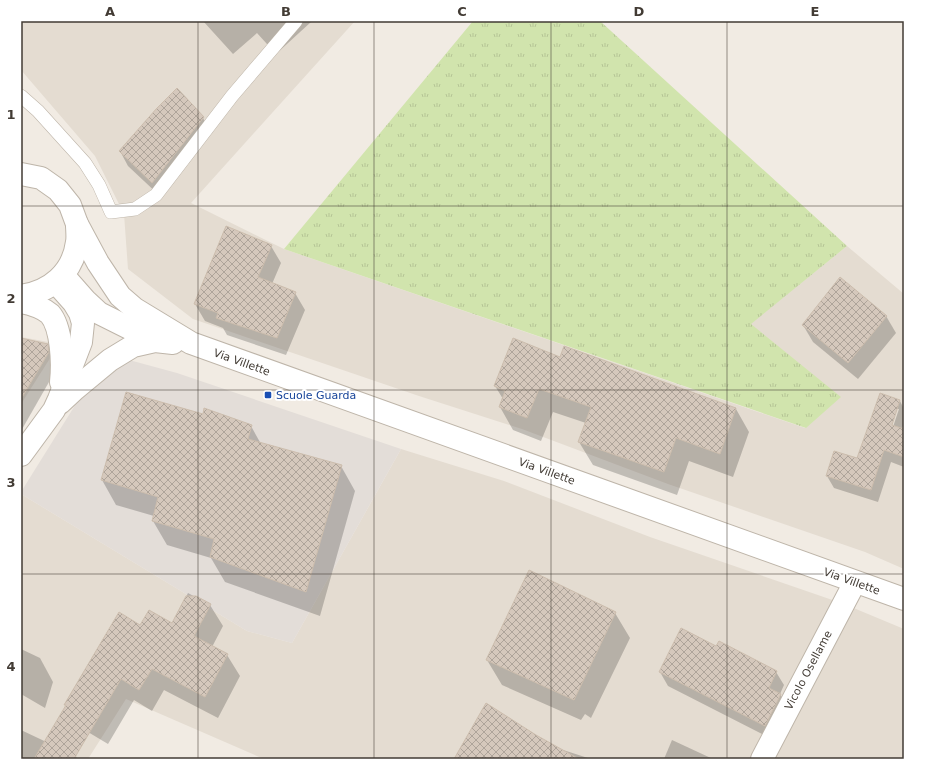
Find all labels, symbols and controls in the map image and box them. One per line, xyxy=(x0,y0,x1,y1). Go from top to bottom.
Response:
text: A xyxy=(105,4,115,19)
text: B xyxy=(281,4,291,19)
text: C xyxy=(457,4,467,19)
text: D xyxy=(634,4,645,19)
text: E xyxy=(811,4,819,19)
text: 1 xyxy=(6,107,16,122)
text: 2 xyxy=(6,291,16,306)
street label: Via Villette xyxy=(212,346,272,379)
place label: Scuole Guarda xyxy=(276,389,356,402)
marker: Scuole Guarda xyxy=(263,390,273,400)
street label: Via Villette xyxy=(517,455,577,488)
text: 3 xyxy=(6,475,16,490)
street label: Via Villette xyxy=(822,565,882,598)
street label: Vicolo Osellame xyxy=(782,628,835,712)
text: 4 xyxy=(6,659,16,674)

